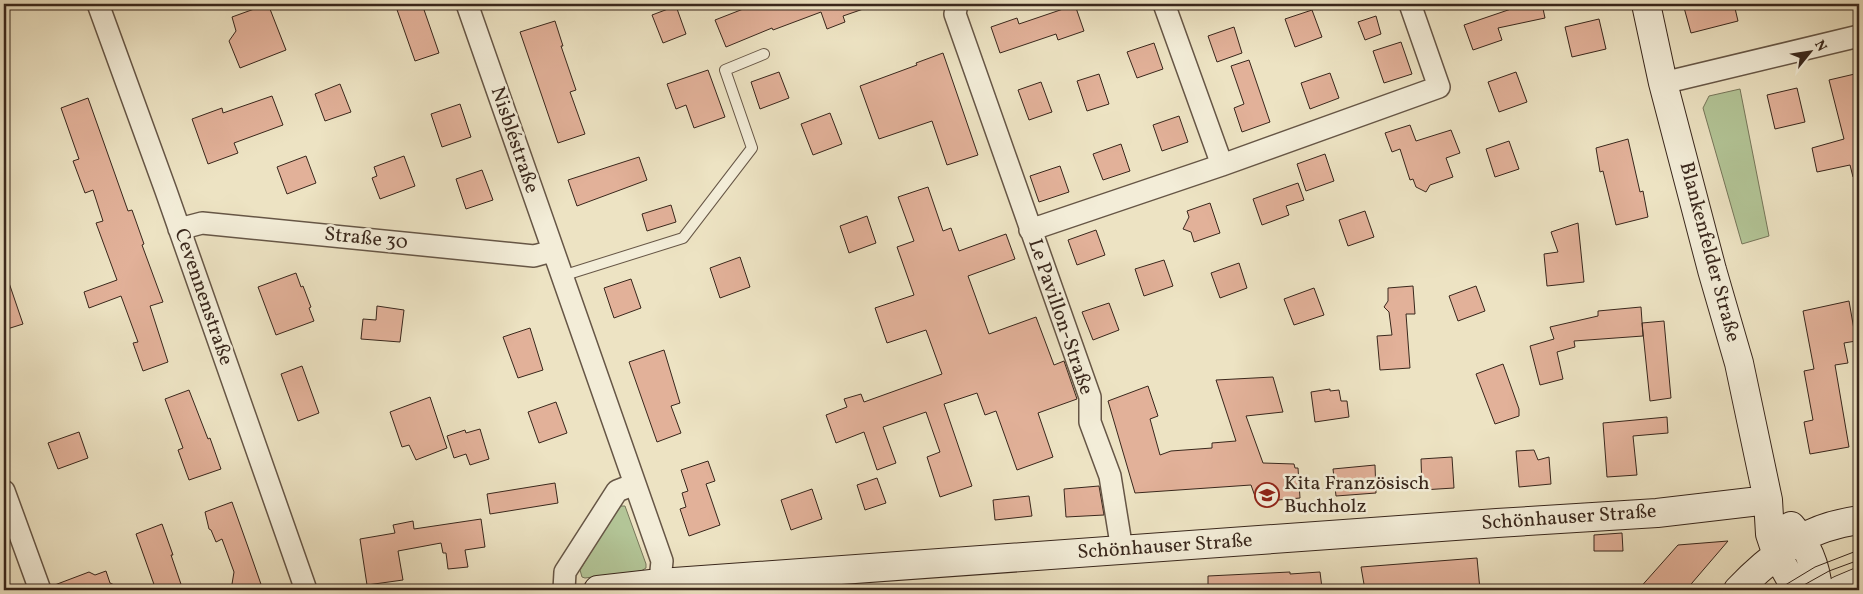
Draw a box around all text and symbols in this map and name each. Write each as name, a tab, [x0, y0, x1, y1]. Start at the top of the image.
north arrow	[1786, 28, 1836, 78]
text: N	[1809, 37, 1831, 55]
street label: Nisbléstraße	[483, 83, 545, 197]
street label: Blankenfelder Straße	[1671, 159, 1747, 345]
street label: Straße 30	[323, 221, 409, 257]
street label: Cevennenstraße	[167, 225, 239, 369]
street label: Le Pavillon-Straße	[1020, 235, 1100, 399]
place label: Kita Französisch Buchholz	[1284, 470, 1430, 521]
school or university icon: Kita Französisch Buchholz	[1254, 482, 1280, 508]
street label: Schönhauser Straße	[1481, 498, 1657, 538]
street label: Schönhauser Straße	[1077, 527, 1253, 567]

